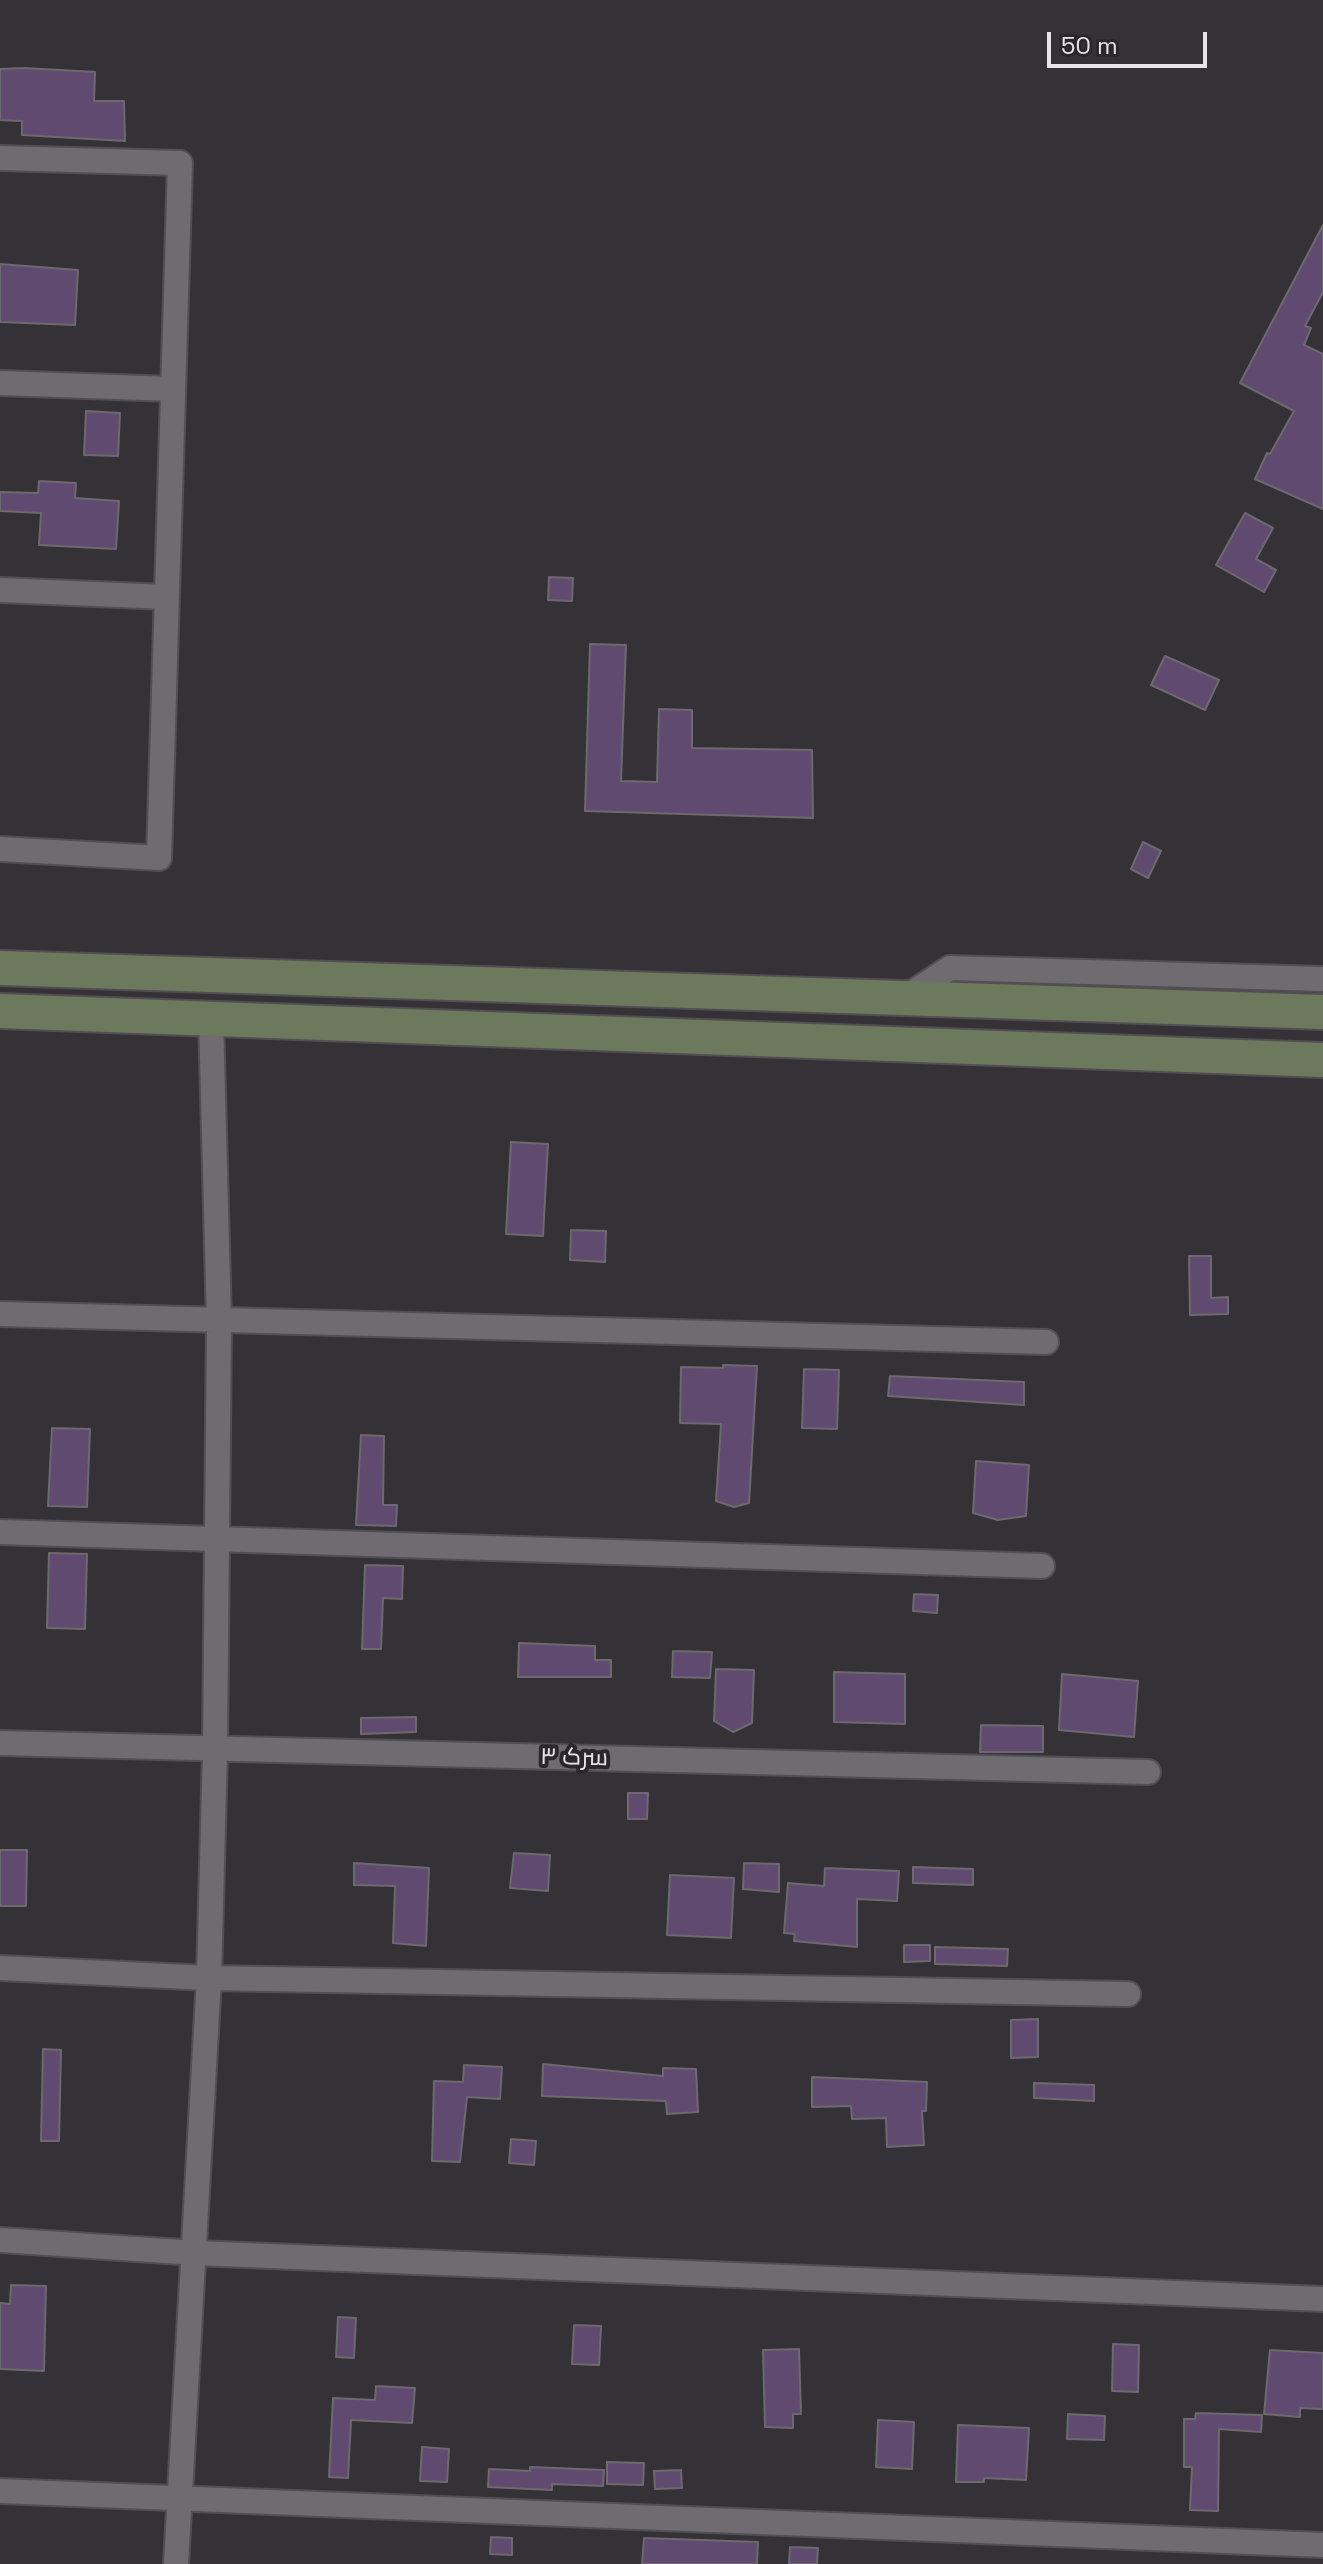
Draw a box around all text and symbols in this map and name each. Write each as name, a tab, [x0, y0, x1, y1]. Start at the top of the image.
scale bar	[1051, 16, 1211, 66]
text: 50 m	[1061, 30, 1118, 61]
street label: سرک ۳	[540, 1743, 608, 1773]

